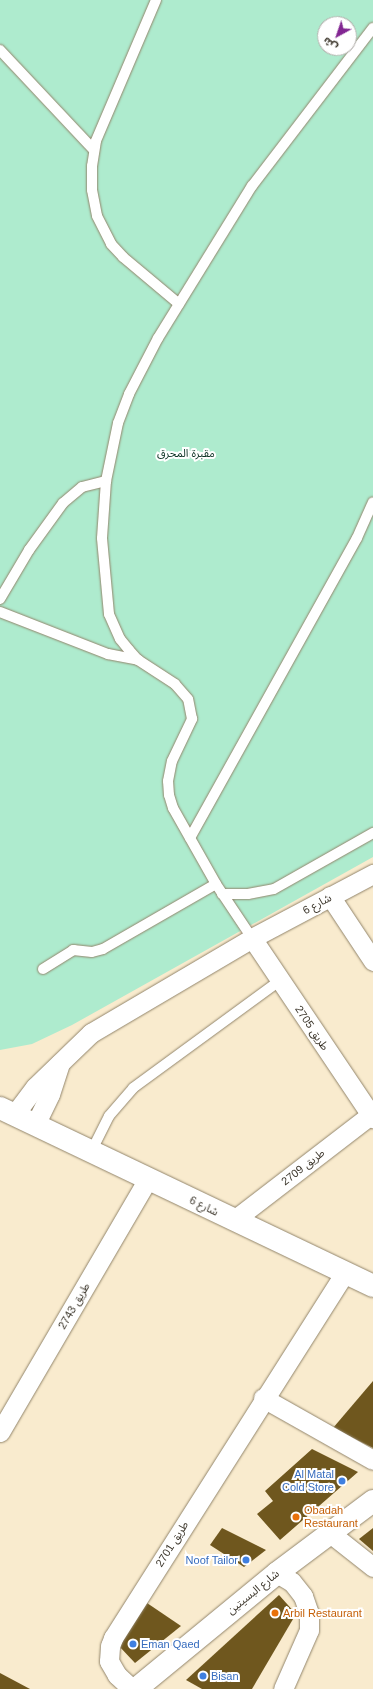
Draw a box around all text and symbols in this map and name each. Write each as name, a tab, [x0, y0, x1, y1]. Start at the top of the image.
north arrow	[317, 16, 357, 56]
text: ش	[320, 35, 340, 54]
park label: مقبرة المحرق	[157, 446, 215, 460]
street label: شارع 6	[300, 891, 334, 917]
street label: طريق 2705	[292, 1003, 332, 1053]
street label: طريق 2709	[279, 1146, 327, 1188]
street label: شارع 6	[187, 1193, 221, 1219]
street label: طريق 2743	[55, 1281, 93, 1331]
place label: Al Matal Cold Store	[282, 1468, 334, 1494]
marker: Al Matal Cold Store	[337, 1476, 347, 1486]
place label: Obadah Restaurant	[304, 1504, 358, 1530]
marker: Obadah Restaurant	[291, 1512, 301, 1522]
street label: طريق 2701	[153, 1519, 191, 1569]
place label: Noof Tailor	[185, 1553, 238, 1567]
marker: Noof Tailor	[241, 1555, 251, 1565]
street label: شارع البسيتين	[224, 1567, 282, 1617]
place label: Arbil Restaurant	[283, 1606, 362, 1620]
marker: Arbil Restaurant	[270, 1608, 280, 1618]
place label: Eman Qaed	[141, 1637, 200, 1651]
marker: Eman Qaed	[128, 1639, 138, 1649]
place label: Bisan	[211, 1669, 239, 1683]
marker: Bisan	[198, 1671, 208, 1681]

